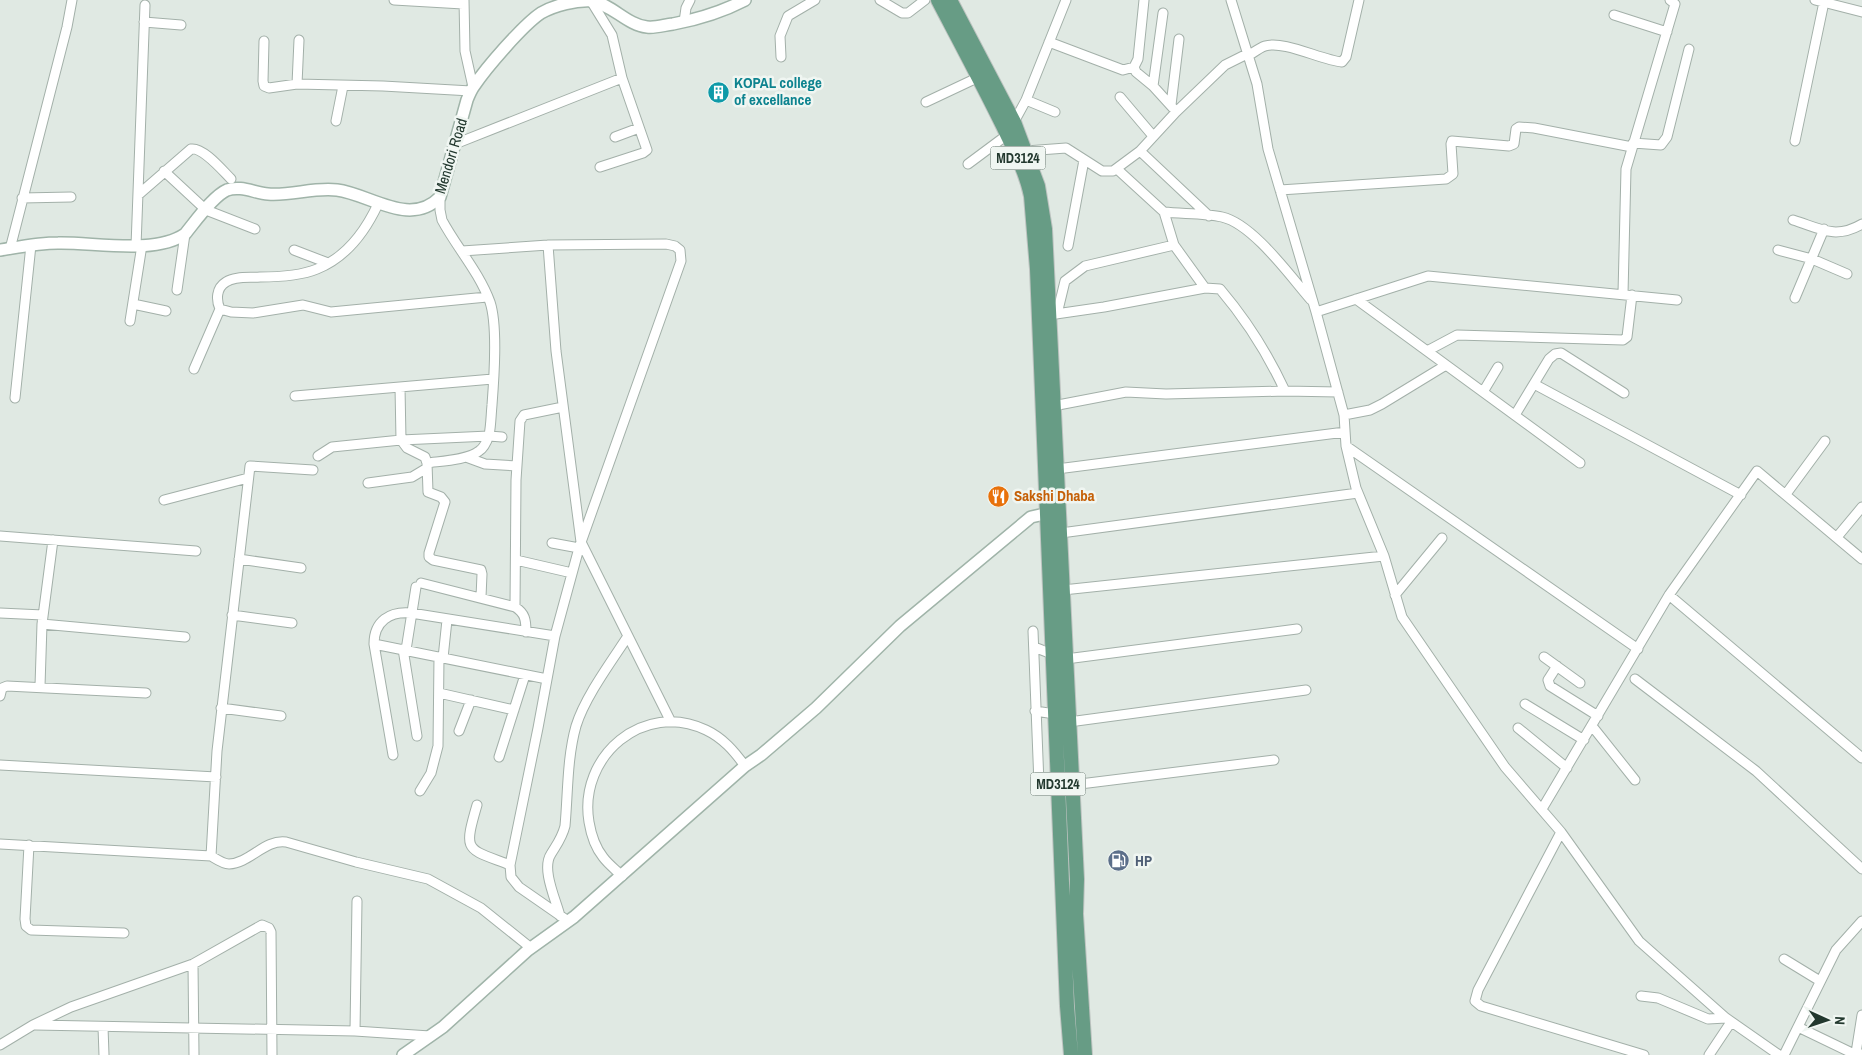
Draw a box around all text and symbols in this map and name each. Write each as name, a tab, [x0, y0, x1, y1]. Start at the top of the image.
place label: KOPAL college of excellance	[734, 72, 822, 110]
building icon: KOPAL college of excellance	[706, 80, 730, 104]
street label: Mendori Road	[429, 116, 472, 196]
road number: MD3124	[990, 146, 1046, 170]
restaurant icon: Sakshi Dhaba	[986, 484, 1010, 508]
place label: Sakshi Dhaba	[1014, 485, 1095, 506]
road number: MD3124	[1030, 772, 1086, 796]
fuel station icon: HP	[1107, 849, 1131, 873]
place label: HP	[1135, 850, 1152, 871]
north arrow	[1802, 995, 1852, 1045]
text: N	[1831, 1016, 1849, 1025]

